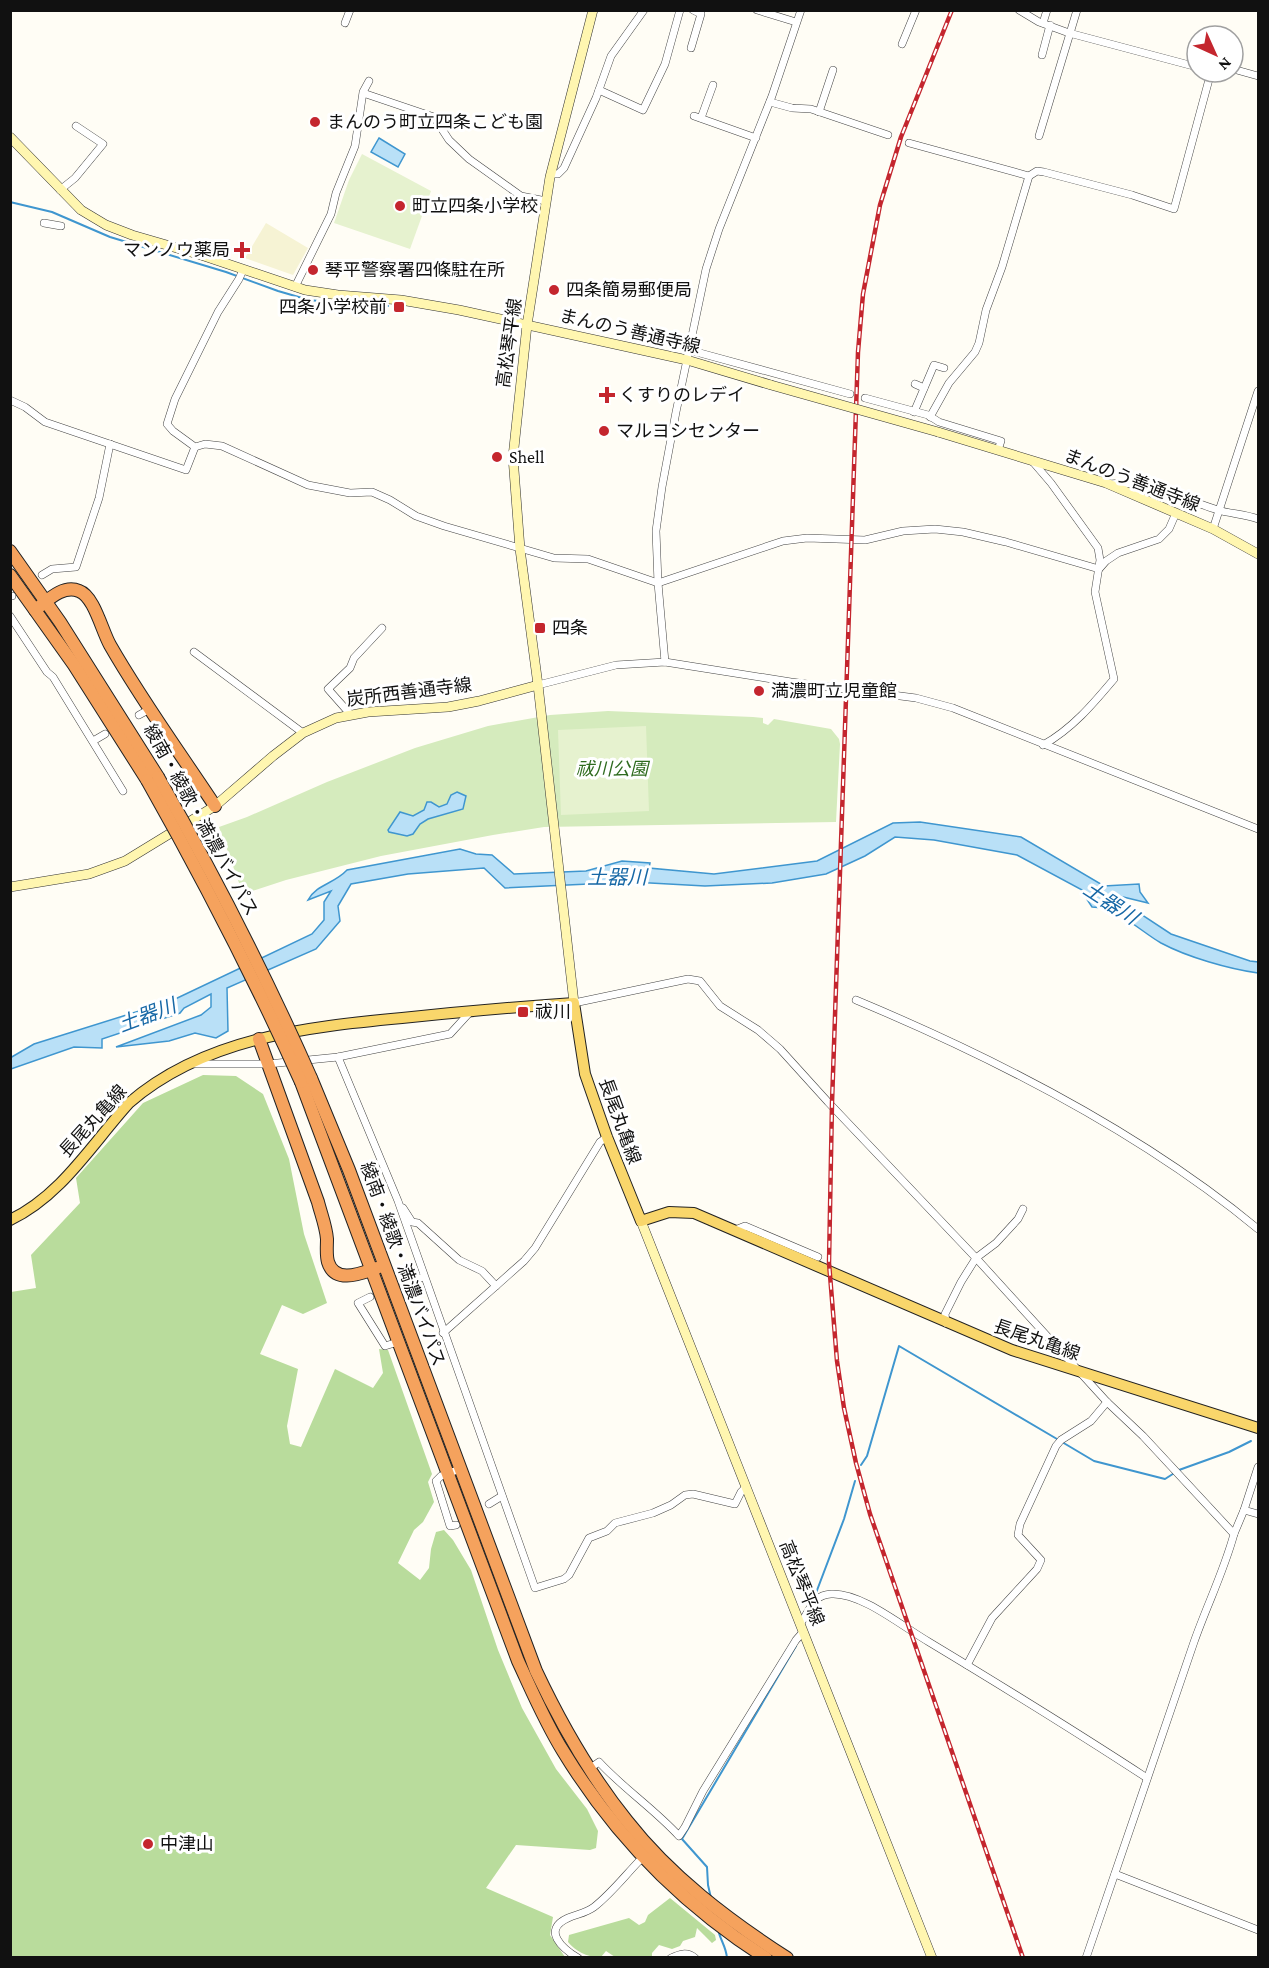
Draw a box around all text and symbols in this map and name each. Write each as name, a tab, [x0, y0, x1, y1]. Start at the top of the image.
north arrow	[1185, 24, 1245, 84]
text: N	[1215, 54, 1235, 74]
place label: まんのう町立四条こども園	[327, 112, 543, 132]
marker: まんのう町立四条こども園	[308, 115, 322, 129]
place label: 町立四条小学校	[412, 196, 538, 216]
marker: 町立四条小学校	[393, 199, 407, 213]
place label: マンノウ薬局	[123, 240, 230, 260]
marker: マンノウ薬局	[235, 243, 249, 257]
place label: 琴平警察署四條駐在所	[325, 260, 505, 280]
marker: 琴平警察署四條駐在所	[306, 263, 320, 277]
place label: 四条簡易郵便局	[566, 280, 692, 300]
marker: 四条簡易郵便局	[547, 283, 561, 297]
place label: 四条小学校前	[279, 297, 387, 317]
street label: 高松琴平線	[493, 297, 525, 389]
marker: 四条小学校前	[392, 300, 406, 314]
street label: まんのう善通寺線	[558, 305, 702, 357]
place label: くすりのレデイ	[619, 385, 745, 405]
marker: くすりのレデイ	[600, 388, 614, 402]
place label: マルヨシセンター	[616, 421, 760, 441]
marker: マルヨシセンター	[597, 424, 611, 438]
street label: まんのう善通寺線	[1061, 445, 1203, 515]
place label: Shell	[509, 447, 545, 467]
marker: Shell	[490, 450, 504, 464]
place label: 四条	[552, 618, 588, 638]
marker: 四条	[533, 621, 547, 635]
street label: 炭所西善通寺線	[345, 674, 473, 710]
place label: 満濃町立児童館	[771, 681, 897, 701]
marker: 満濃町立児童館	[752, 684, 766, 698]
street label: 綾南・綾歌・満濃バイパス	[140, 721, 262, 919]
park label: 祓川公園	[576, 759, 651, 779]
water label: 土器川	[587, 866, 649, 888]
water label: 土器川	[1080, 877, 1144, 930]
water label: 土器川	[115, 993, 181, 1036]
place label: 祓川	[535, 1002, 571, 1022]
marker: 祓川	[516, 1005, 530, 1019]
street label: 長尾丸亀線	[595, 1075, 645, 1167]
street label: 長尾丸亀線	[55, 1081, 131, 1161]
street label: 綾南・綾歌・満濃バイパス	[357, 1159, 449, 1369]
street label: 長尾丸亀線	[991, 1316, 1083, 1364]
street label: 高松琴平線	[776, 1538, 828, 1628]
place label: 中津山	[160, 1834, 214, 1854]
marker: 中津山	[141, 1837, 155, 1851]

